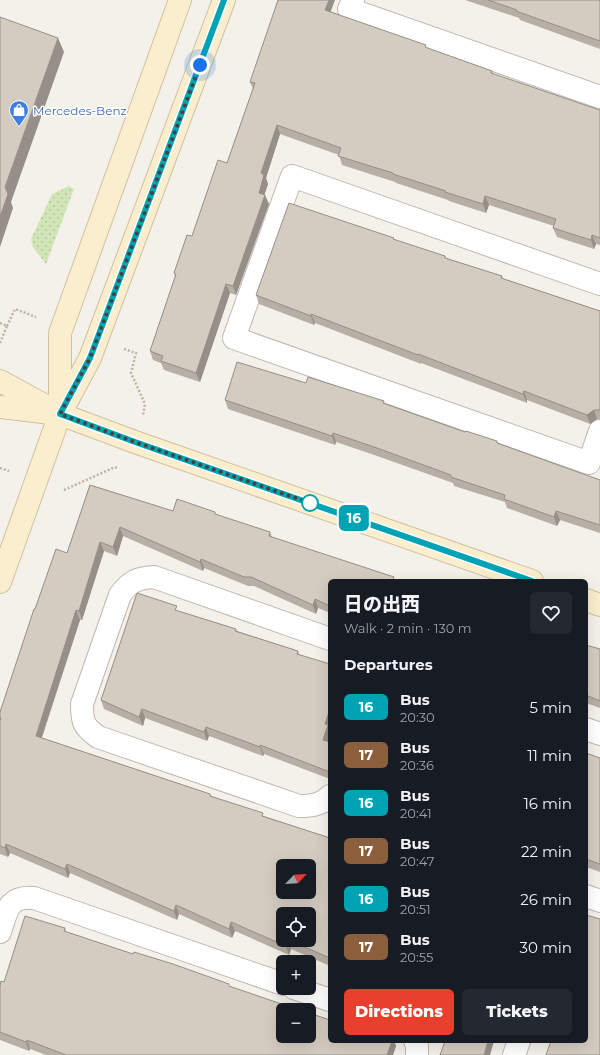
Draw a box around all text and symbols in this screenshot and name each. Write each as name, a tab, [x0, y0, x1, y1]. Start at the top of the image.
your location	[190, 55, 210, 75]
shop icon: Mercedes-Benz	[8, 99, 30, 127]
place label: Mercedes-Benz	[33, 103, 127, 118]
unlabelled marker	[301, 494, 319, 512]
line badge: 16	[336, 505, 372, 531]
text: 16	[347, 509, 361, 527]
button: heart	[530, 592, 572, 634]
text: 日の出西	[344, 593, 420, 616]
text: Walk · 2 min · 130 m	[344, 620, 472, 636]
text: Departures	[344, 655, 433, 674]
text: Bus	[400, 690, 430, 709]
text: 16	[359, 698, 373, 716]
text: 5 min	[529, 698, 572, 717]
text: 20:30	[400, 709, 435, 725]
text: Bus	[400, 738, 430, 757]
text: 17	[359, 746, 373, 764]
text: 11 min	[527, 746, 572, 765]
text: 20:36	[400, 757, 434, 773]
text: Bus	[400, 786, 430, 805]
text: 16	[359, 794, 373, 812]
text: 16 min	[523, 794, 572, 813]
text: 20:41	[400, 805, 432, 821]
text: Bus	[400, 834, 430, 853]
text: 17	[359, 842, 373, 860]
text: 22 min	[521, 842, 572, 861]
text: 20:47	[400, 853, 434, 869]
north arrow	[276, 859, 316, 899]
map controls	[276, 859, 316, 1043]
text: Bus	[400, 882, 430, 901]
text: 16	[359, 890, 373, 908]
text: 26 min	[520, 890, 572, 909]
text: 20:51	[400, 901, 431, 917]
button: locate	[276, 907, 316, 947]
text: Bus	[400, 930, 430, 949]
text: 17	[359, 938, 373, 956]
text: 30 min	[520, 938, 572, 957]
text: 20:55	[400, 949, 433, 965]
button: +	[276, 955, 316, 995]
button: Directions	[344, 989, 454, 1035]
button: Tickets	[462, 989, 572, 1035]
button: −	[276, 1003, 316, 1043]

